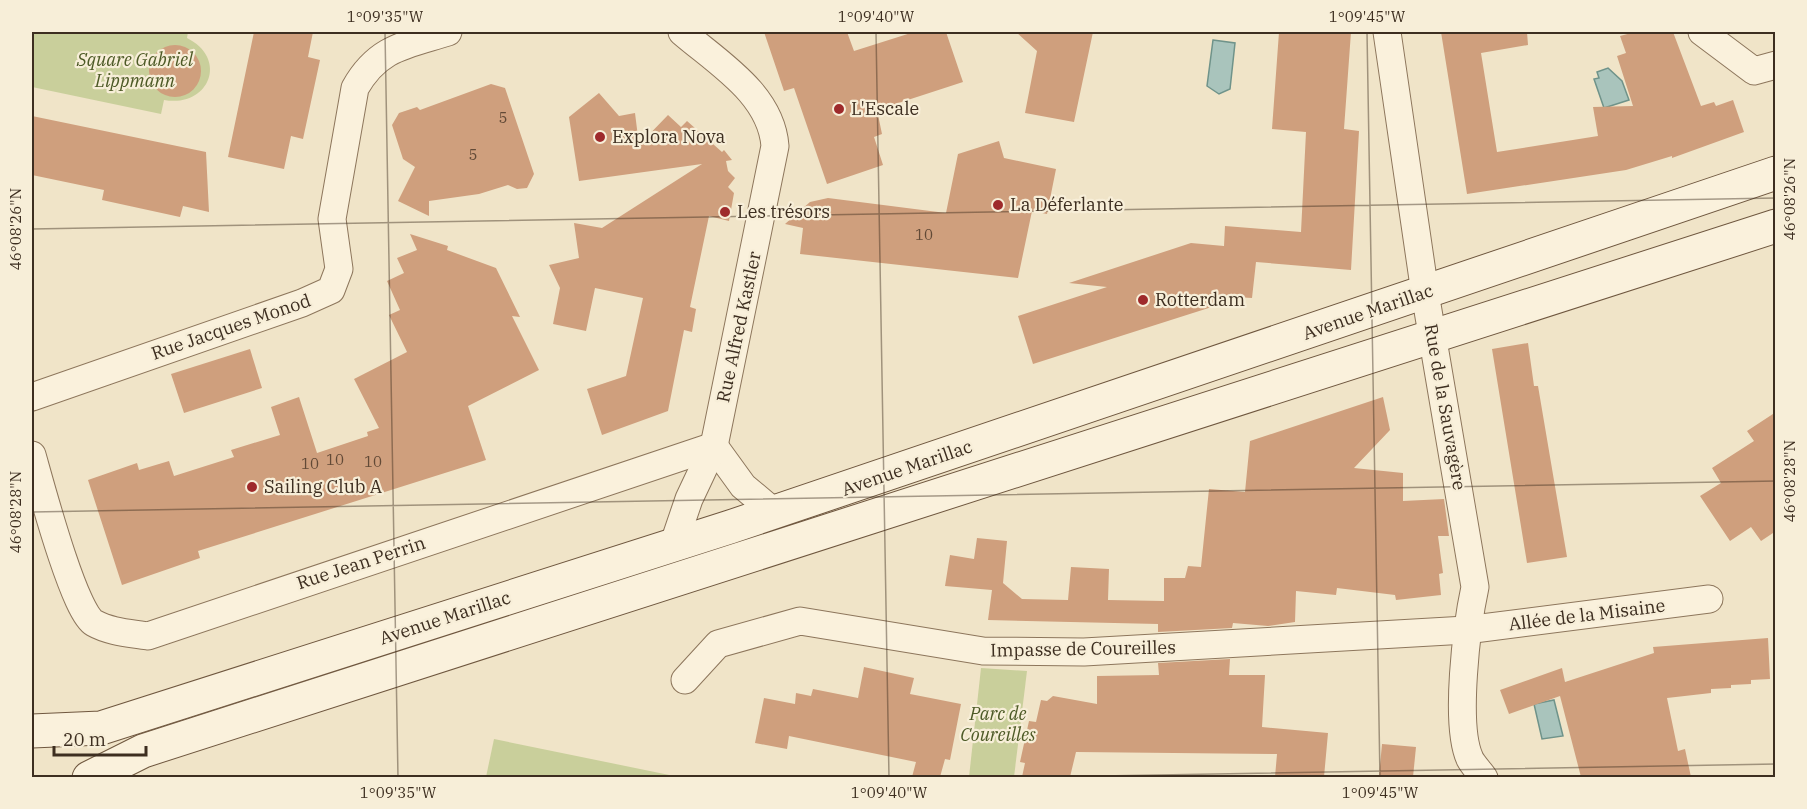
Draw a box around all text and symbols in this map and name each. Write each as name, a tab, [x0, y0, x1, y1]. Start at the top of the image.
text: 1°09'35"W	[347, 7, 424, 26]
text: 1°09'40"W	[838, 7, 915, 26]
text: 1°09'45"W	[1329, 7, 1406, 26]
park label: Square Gabriel Lippmann	[76, 48, 194, 92]
place label: L'Escale	[851, 97, 919, 120]
marker: L'Escale	[832, 102, 846, 116]
house number: 5	[498, 108, 508, 127]
place label: Explora Nova	[612, 125, 725, 148]
marker: Explora Nova	[593, 130, 607, 144]
house number: 5	[468, 145, 478, 164]
text: 46°08'26"N	[1780, 158, 1799, 240]
text: 46°08'26"N	[6, 188, 25, 270]
place label: La Déferlante	[1010, 193, 1123, 216]
marker: La Déferlante	[991, 198, 1005, 212]
place label: Les trésors	[737, 200, 830, 223]
marker: Les trésors	[718, 205, 732, 219]
house number: 10	[915, 225, 933, 244]
street label: Rue Alfred Kastler	[711, 249, 766, 405]
street label: Avenue Marillac	[1300, 278, 1436, 345]
street label: Rue Jacques Monod	[148, 288, 314, 365]
place label: Rotterdam	[1155, 288, 1245, 311]
marker: Rotterdam	[1136, 293, 1150, 307]
street label: Rue de la Sauvagère	[1420, 322, 1471, 492]
street label: Avenue Marillac	[839, 434, 975, 501]
text: 46°08'28"N	[1780, 440, 1799, 522]
house number: 10	[326, 450, 344, 469]
house number: 10	[364, 452, 382, 471]
house number: 10	[301, 454, 319, 473]
text: 46°08'28"N	[6, 471, 25, 553]
place label: Sailing Club A	[264, 475, 383, 498]
marker: Sailing Club A	[245, 480, 259, 494]
street label: Rue Jean Perrin	[294, 531, 428, 594]
street label: Avenue Marillac	[376, 585, 513, 650]
street label: Allée de la Misaine	[1507, 593, 1666, 636]
street label: Impasse de Coureilles	[990, 635, 1176, 662]
park label: Parc de Coureilles	[960, 702, 1036, 746]
scale bar	[54, 719, 146, 757]
text: 20 m	[63, 728, 106, 751]
text: 1°09'35"W	[360, 783, 437, 802]
text: 1°09'40"W	[851, 783, 928, 802]
text: 1°09'45"W	[1342, 783, 1419, 802]

